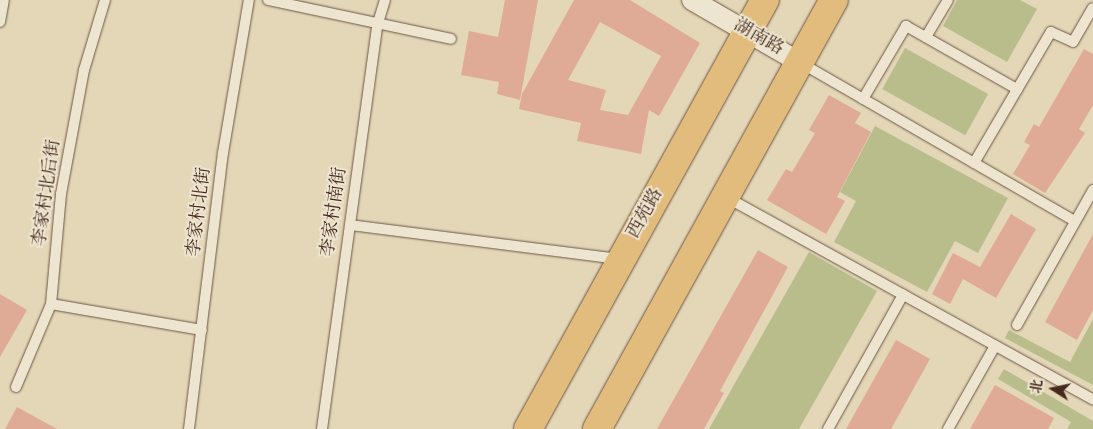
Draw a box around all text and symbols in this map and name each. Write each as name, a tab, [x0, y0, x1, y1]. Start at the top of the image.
street label: 湖南路	[729, 15, 787, 61]
street label: 李家村北后街	[30, 138, 66, 248]
street label: 李家村北街	[184, 166, 216, 258]
street label: 李家村南街	[318, 166, 352, 258]
street label: 西苑路	[623, 185, 669, 243]
north arrow	[1028, 364, 1078, 414]
text: 北	[1027, 378, 1048, 395]

